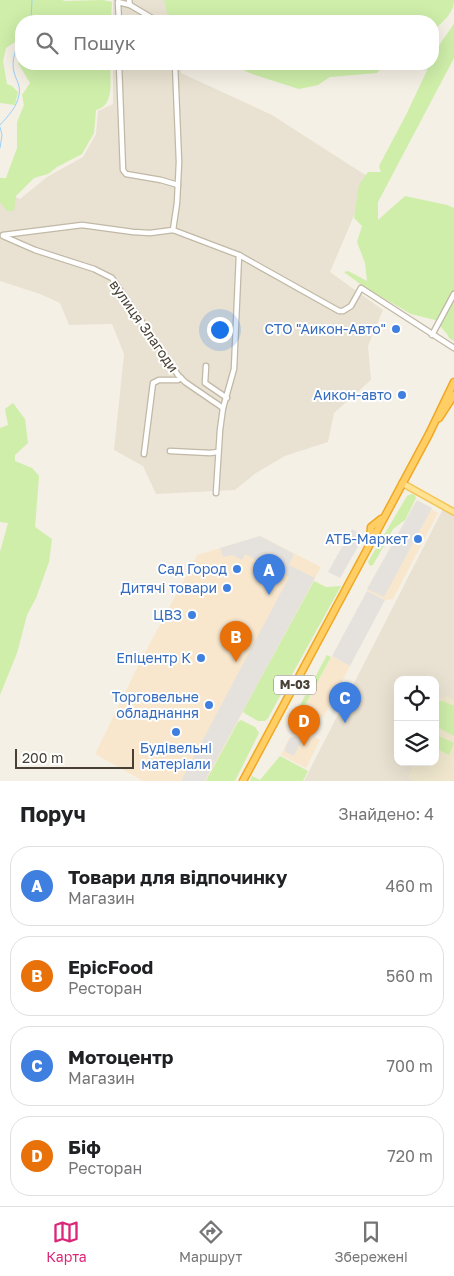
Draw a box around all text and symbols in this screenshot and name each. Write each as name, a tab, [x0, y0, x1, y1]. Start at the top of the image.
search box	[15, 15, 439, 70]
icon: search	[33, 29, 61, 57]
text: Пошук	[73, 31, 136, 54]
street label: вулиця Злагоди	[106, 276, 183, 375]
your location	[207, 317, 233, 343]
place label: СТО "Аикон-Авто"	[265, 320, 386, 337]
marker: СТО "Аикон-Авто"	[390, 323, 402, 335]
place label: Аикон-авто	[313, 386, 392, 403]
marker: Аикон-авто	[396, 389, 408, 401]
place label: АТБ-Маркет	[325, 530, 408, 547]
marker: АТБ-Маркет	[412, 533, 424, 545]
pin: A	[253, 554, 285, 595]
place label: Сад Город	[158, 560, 228, 577]
marker: Сад Город	[231, 563, 243, 575]
place label: Дитячі товари	[120, 579, 217, 596]
marker: Дитячі товари	[221, 582, 233, 594]
place label: ЦВЗ	[153, 606, 182, 623]
marker: ЦВЗ	[186, 609, 198, 621]
pin: B	[220, 621, 252, 662]
place label: Епіцентр К	[116, 649, 191, 666]
marker: Епіцентр К	[195, 652, 207, 664]
road number: М-03	[274, 676, 316, 694]
map controls	[394, 676, 439, 766]
button: locate	[394, 676, 439, 721]
pin: C	[329, 682, 361, 723]
place label: Торговельне обладнання	[112, 688, 199, 721]
marker: Торговельне обладнання	[203, 699, 215, 711]
pin: D	[288, 705, 320, 746]
button: layers	[394, 721, 439, 766]
marker: Будівельні матеріали	[170, 726, 182, 738]
place label: Будівельні матеріали	[140, 739, 212, 772]
scale bar	[15, 746, 134, 769]
text: 200 m	[22, 749, 63, 766]
text: Поруч	[20, 801, 86, 827]
text: Знайдено: 4	[338, 804, 434, 824]
text: Товари для відпочинку	[68, 865, 287, 888]
text: A	[31, 876, 43, 896]
text: 460 m	[385, 876, 433, 896]
text: Магазин	[68, 888, 135, 908]
text: EpicFood	[68, 955, 153, 978]
text: B	[31, 966, 43, 986]
text: 560 m	[386, 966, 433, 986]
text: Ресторан	[68, 978, 142, 998]
text: Мотоцентр	[68, 1045, 173, 1068]
text: C	[31, 1056, 43, 1076]
text: 700 m	[387, 1056, 433, 1076]
text: Магазин	[68, 1068, 135, 1088]
text: Біф	[68, 1135, 101, 1158]
text: D	[31, 1146, 43, 1166]
text: 720 m	[387, 1146, 433, 1166]
text: Ресторан	[68, 1158, 142, 1178]
tab: Карта	[46, 1218, 87, 1265]
tab: Маршрут	[179, 1218, 242, 1265]
tab: Збережені	[335, 1218, 408, 1265]

